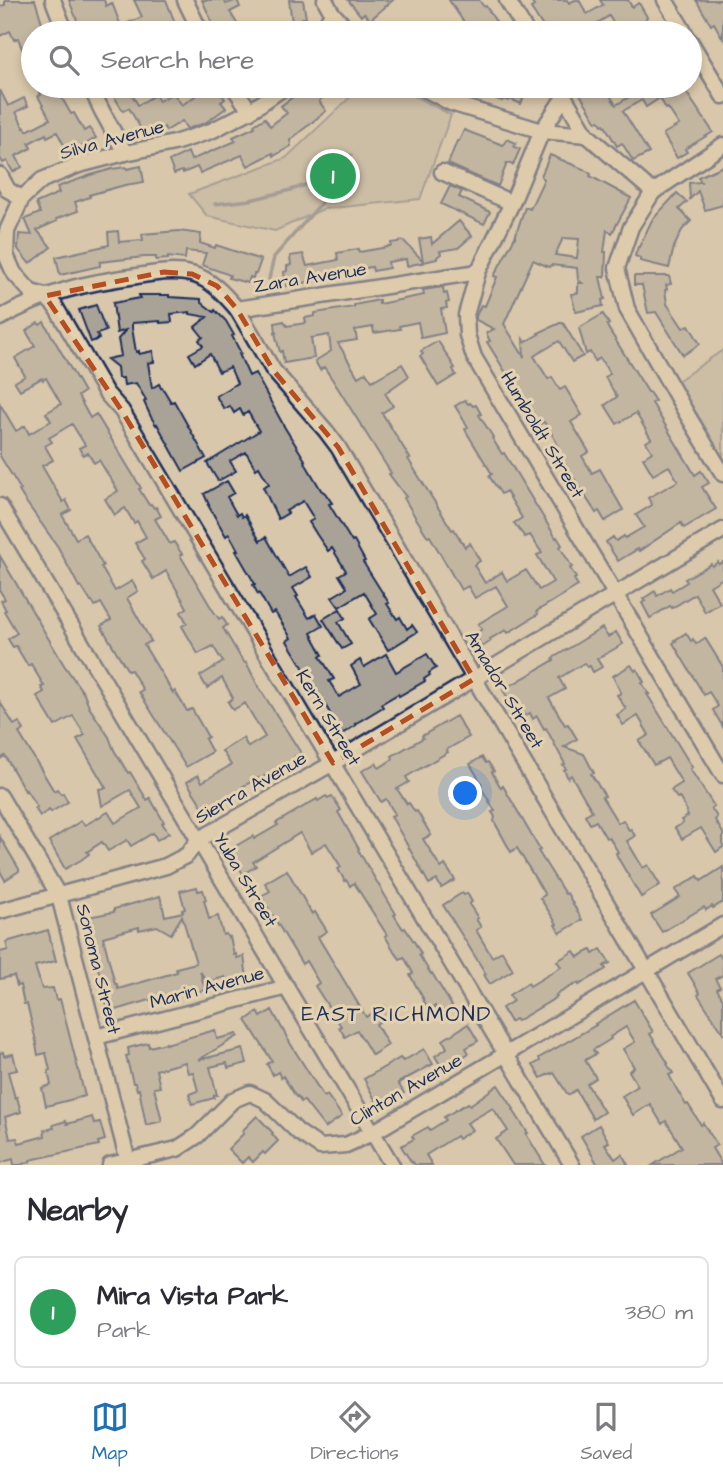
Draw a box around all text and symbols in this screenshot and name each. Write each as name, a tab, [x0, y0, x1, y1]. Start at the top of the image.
search box	[21, 21, 702, 98]
icon: search	[45, 41, 83, 79]
text: Search here	[101, 42, 254, 78]
street label: Silva Avenue	[57, 113, 167, 167]
pin: 1	[310, 150, 356, 202]
street label: Zara Avenue	[252, 256, 368, 300]
street label: Humboldt Street	[493, 366, 591, 504]
street label: Amador Street	[458, 626, 550, 755]
street label: Kern Street	[289, 665, 368, 772]
street label: Sierra Avenue	[190, 745, 312, 831]
your location	[448, 776, 482, 810]
street label: Yuba Street	[206, 827, 284, 933]
street label: Sonoma Street	[69, 901, 127, 1037]
street label: Marin Avenue	[147, 960, 267, 1016]
district label: EAST RICHMOND	[302, 1000, 492, 1029]
street label: Clinton Avenue	[345, 1047, 467, 1133]
text: Nearby	[28, 1190, 128, 1232]
text: Mira Vista Park	[97, 1278, 288, 1314]
text: 1	[52, 1296, 54, 1328]
text: 380 m	[625, 1296, 693, 1328]
text: Park	[97, 1314, 150, 1346]
tab: Map	[91, 1398, 129, 1467]
tab: Directions	[310, 1398, 399, 1467]
tab: Saved	[580, 1398, 632, 1467]

